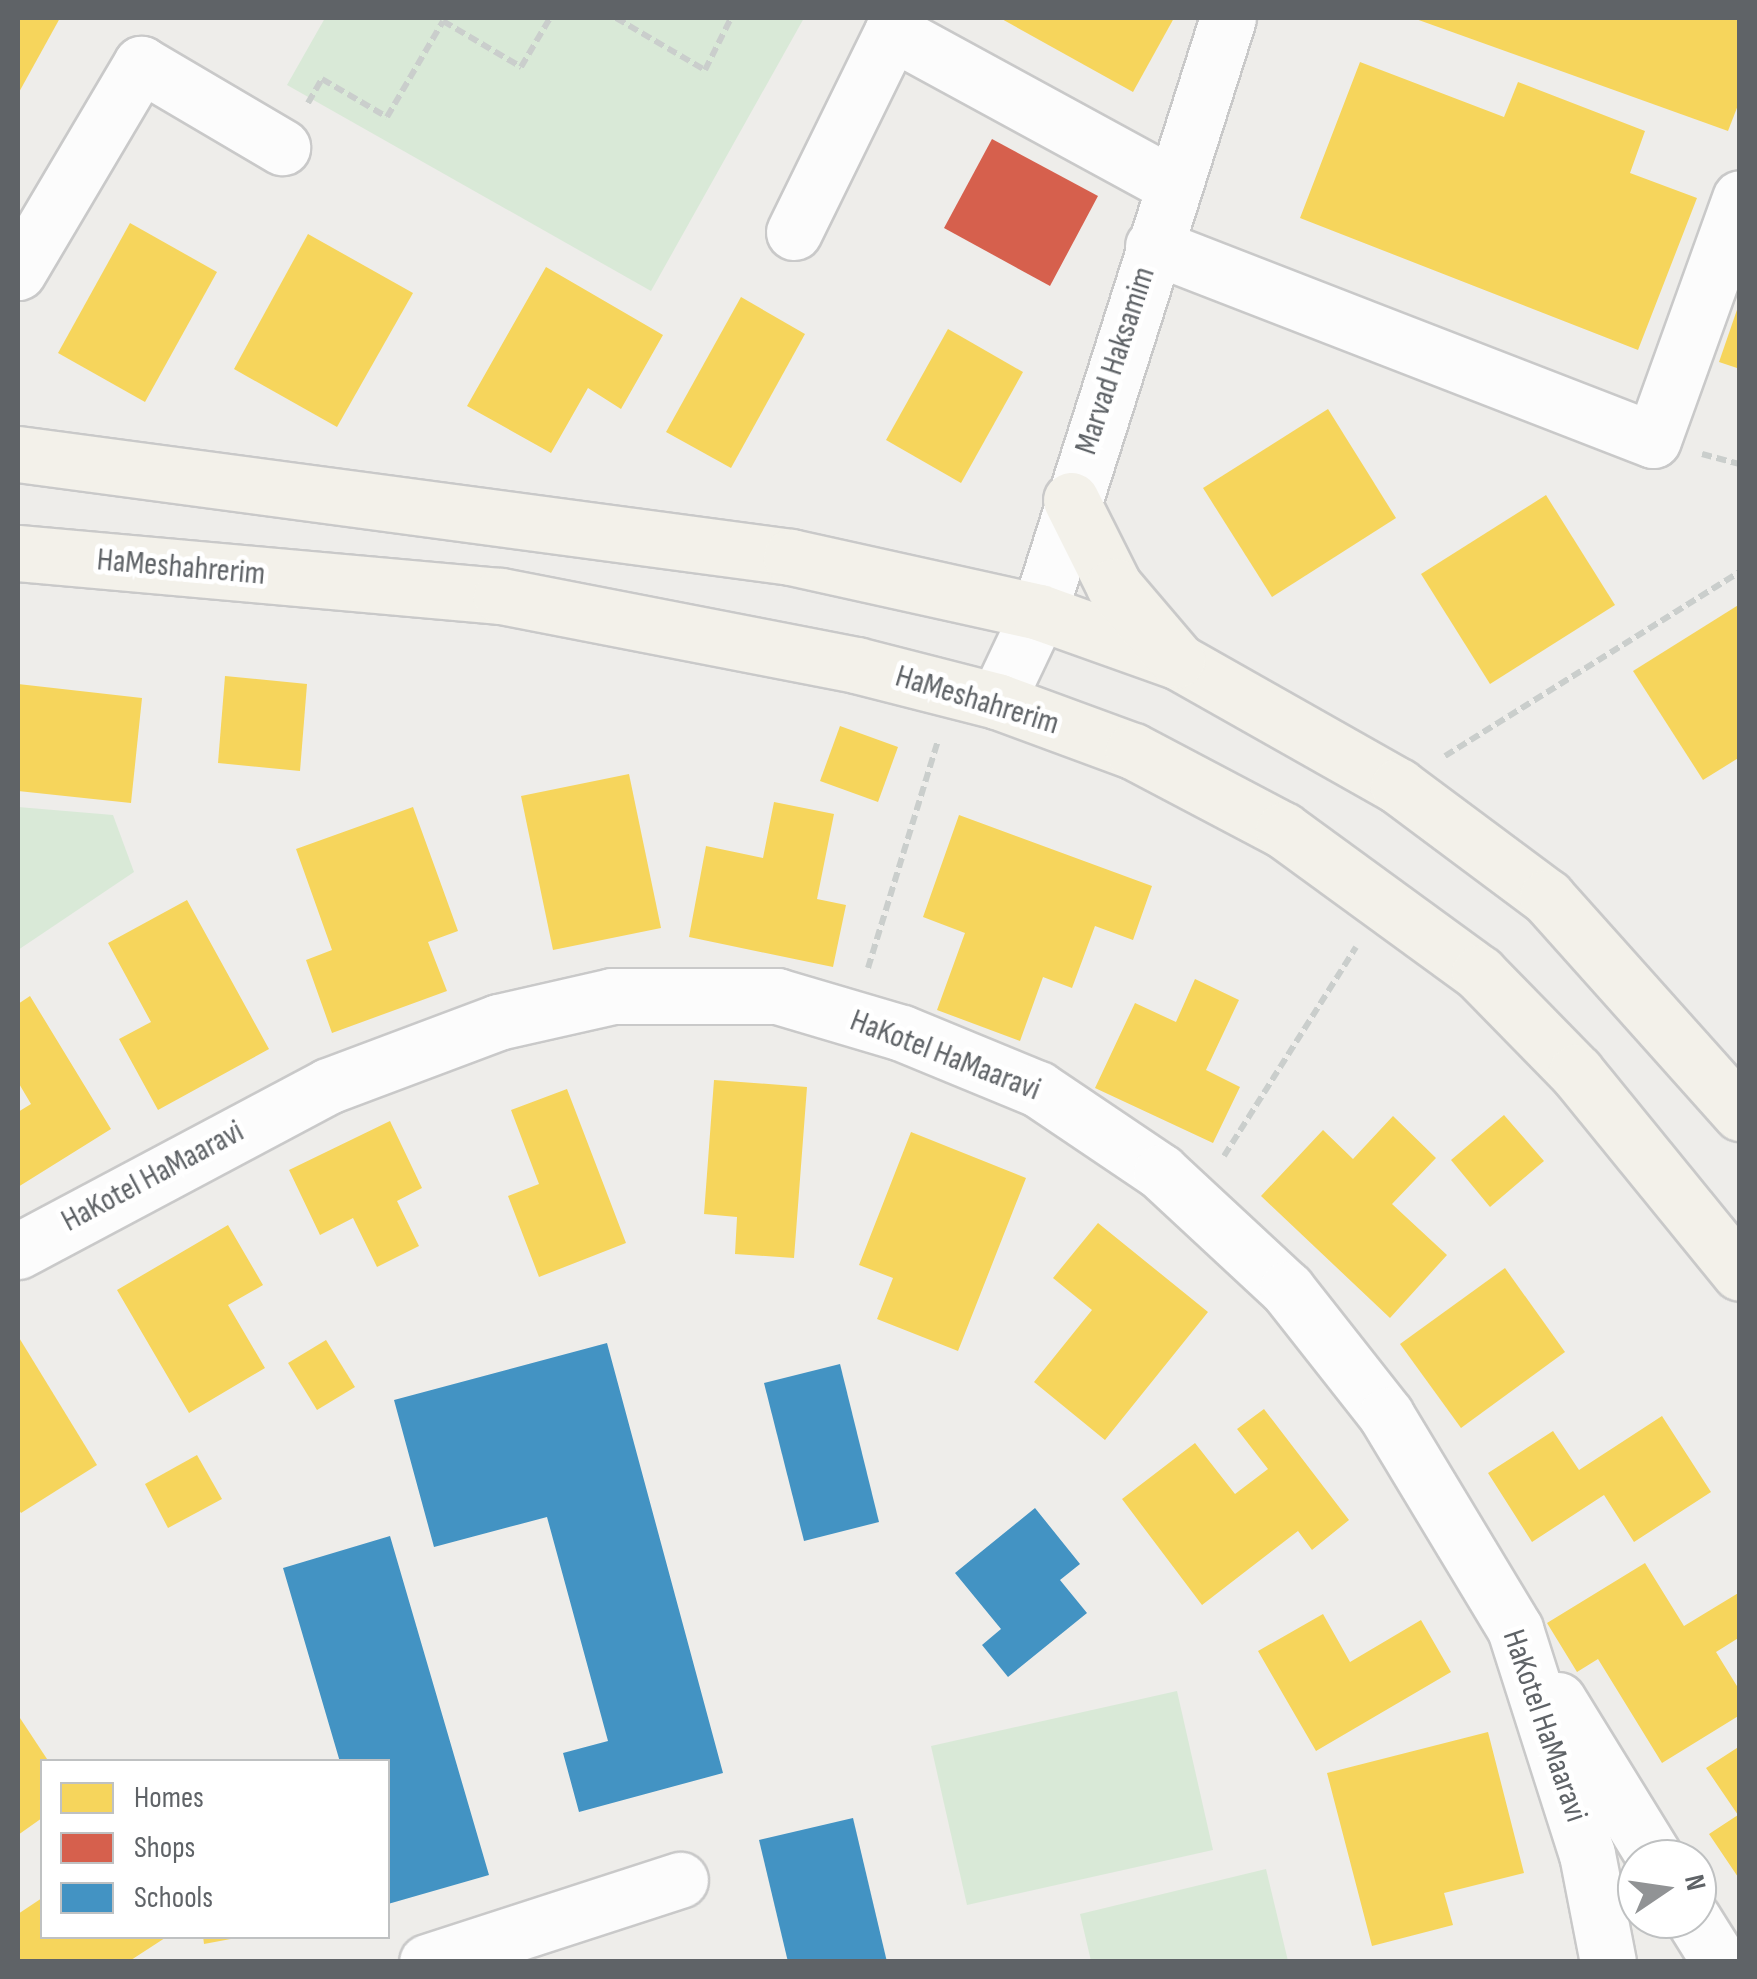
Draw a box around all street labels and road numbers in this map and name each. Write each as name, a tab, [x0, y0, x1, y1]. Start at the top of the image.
street label: Marvad Haksamim	[1068, 263, 1164, 459]
street label: HaMeshahrerim	[95, 542, 267, 594]
street label: HaMeshahrerim	[891, 658, 1063, 744]
street label: HaKotel HaMaaravi	[845, 1002, 1045, 1110]
street label: HaKotel HaMaaravi	[55, 1113, 251, 1241]
street label: HaKotel HaMaaravi	[1493, 1625, 1595, 1827]

